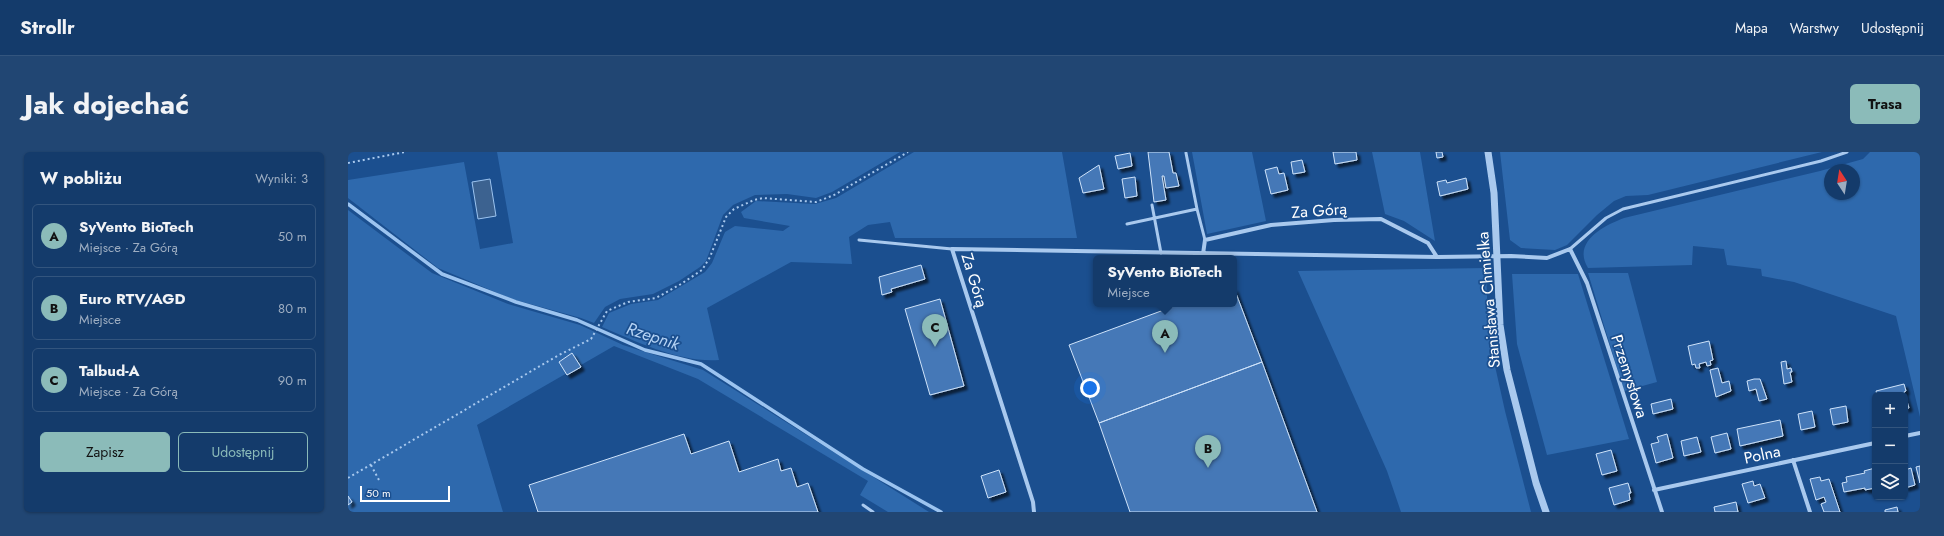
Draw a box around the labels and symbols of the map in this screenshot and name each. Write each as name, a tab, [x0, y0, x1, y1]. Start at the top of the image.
north arrow	[1824, 164, 1860, 200]
street label: Za Górą	[1290, 197, 1348, 224]
street label: Stanisława Chmielka	[1471, 231, 1506, 369]
street label: Za Górą	[955, 250, 994, 310]
pin: C	[922, 314, 948, 347]
water label: Rzepnik	[623, 316, 683, 356]
pin: A	[1152, 320, 1178, 353]
street label: Przemysłowa	[1605, 332, 1654, 421]
your location	[1080, 378, 1100, 398]
pin: B	[1195, 435, 1221, 468]
street label: Polna	[1742, 439, 1782, 470]
scale bar	[360, 484, 450, 503]

